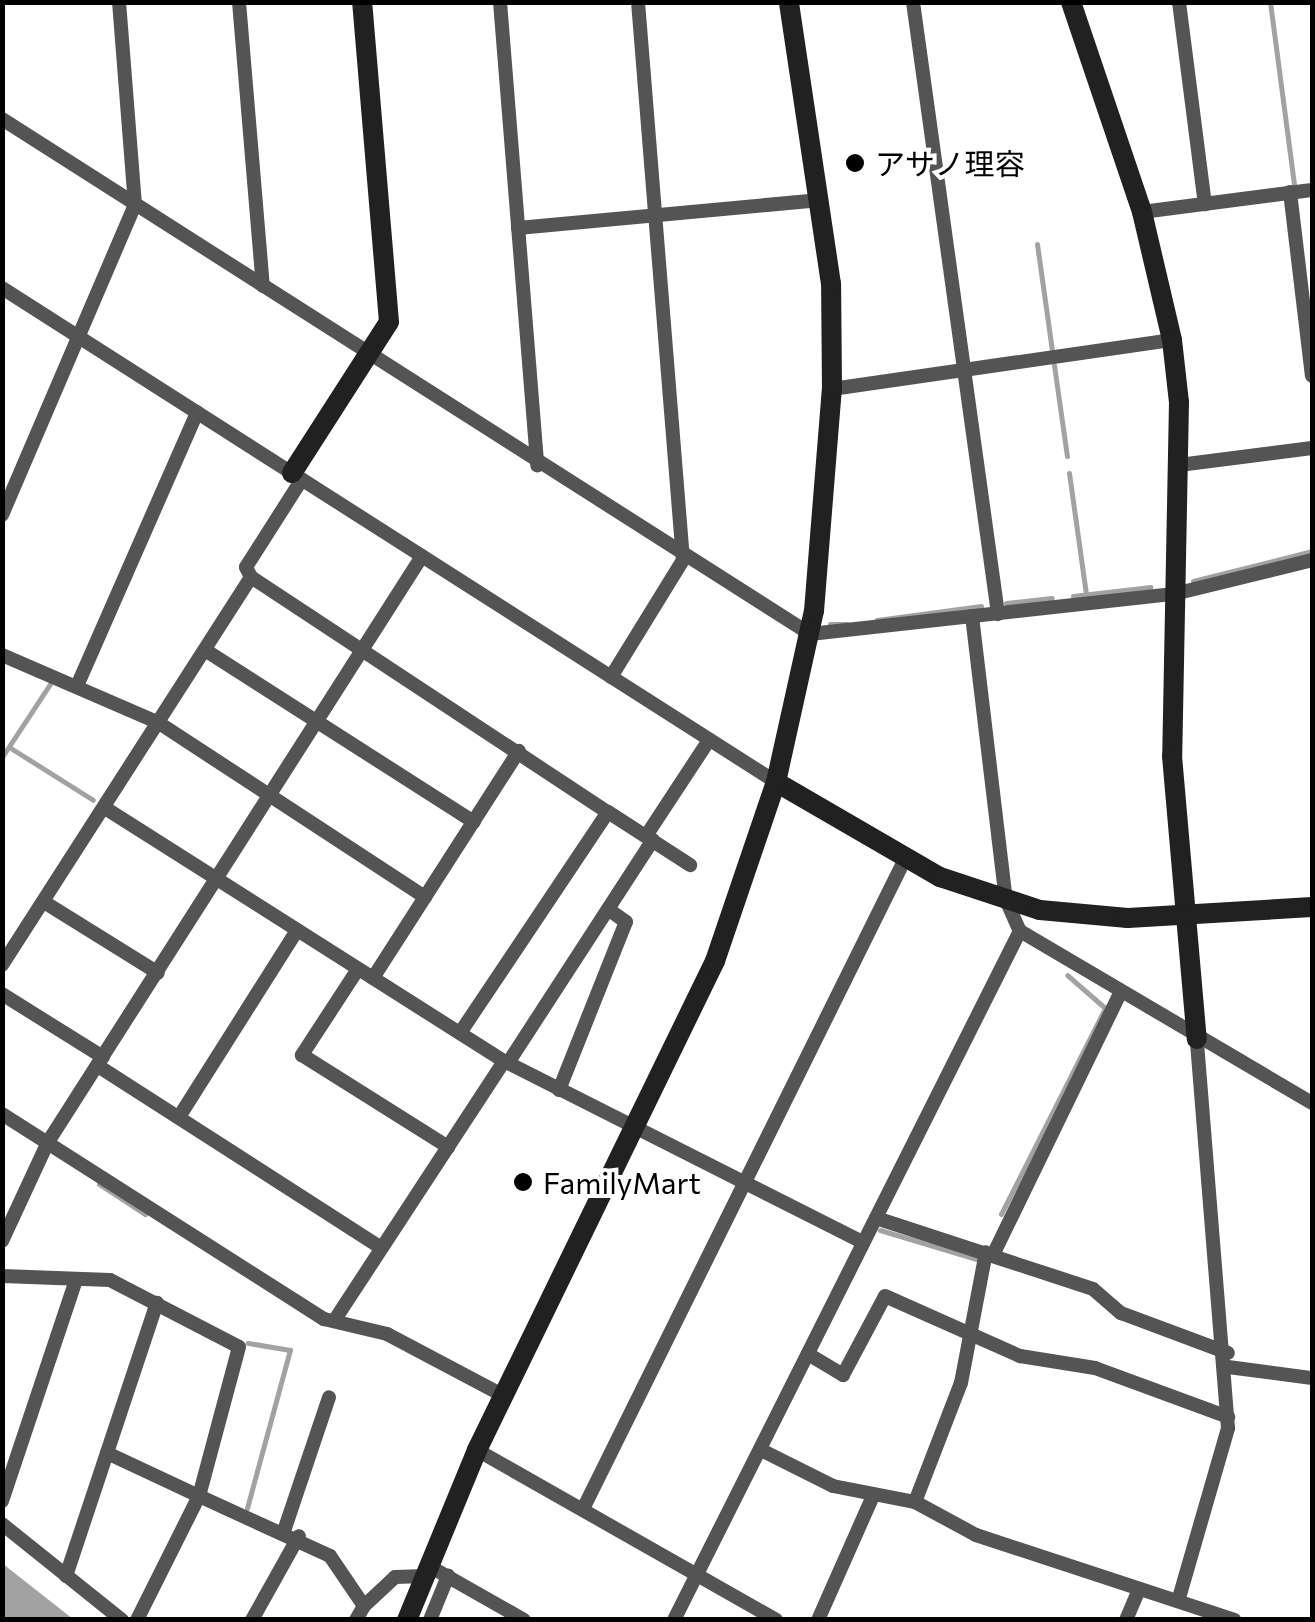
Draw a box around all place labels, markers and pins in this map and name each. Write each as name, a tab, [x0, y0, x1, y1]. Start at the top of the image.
place label: アサノ理容	[875, 145, 1025, 181]
marker: アサノ理容	[844, 152, 866, 174]
place label: FamilyMart	[543, 1164, 701, 1200]
marker: FamilyMart	[512, 1171, 534, 1193]

